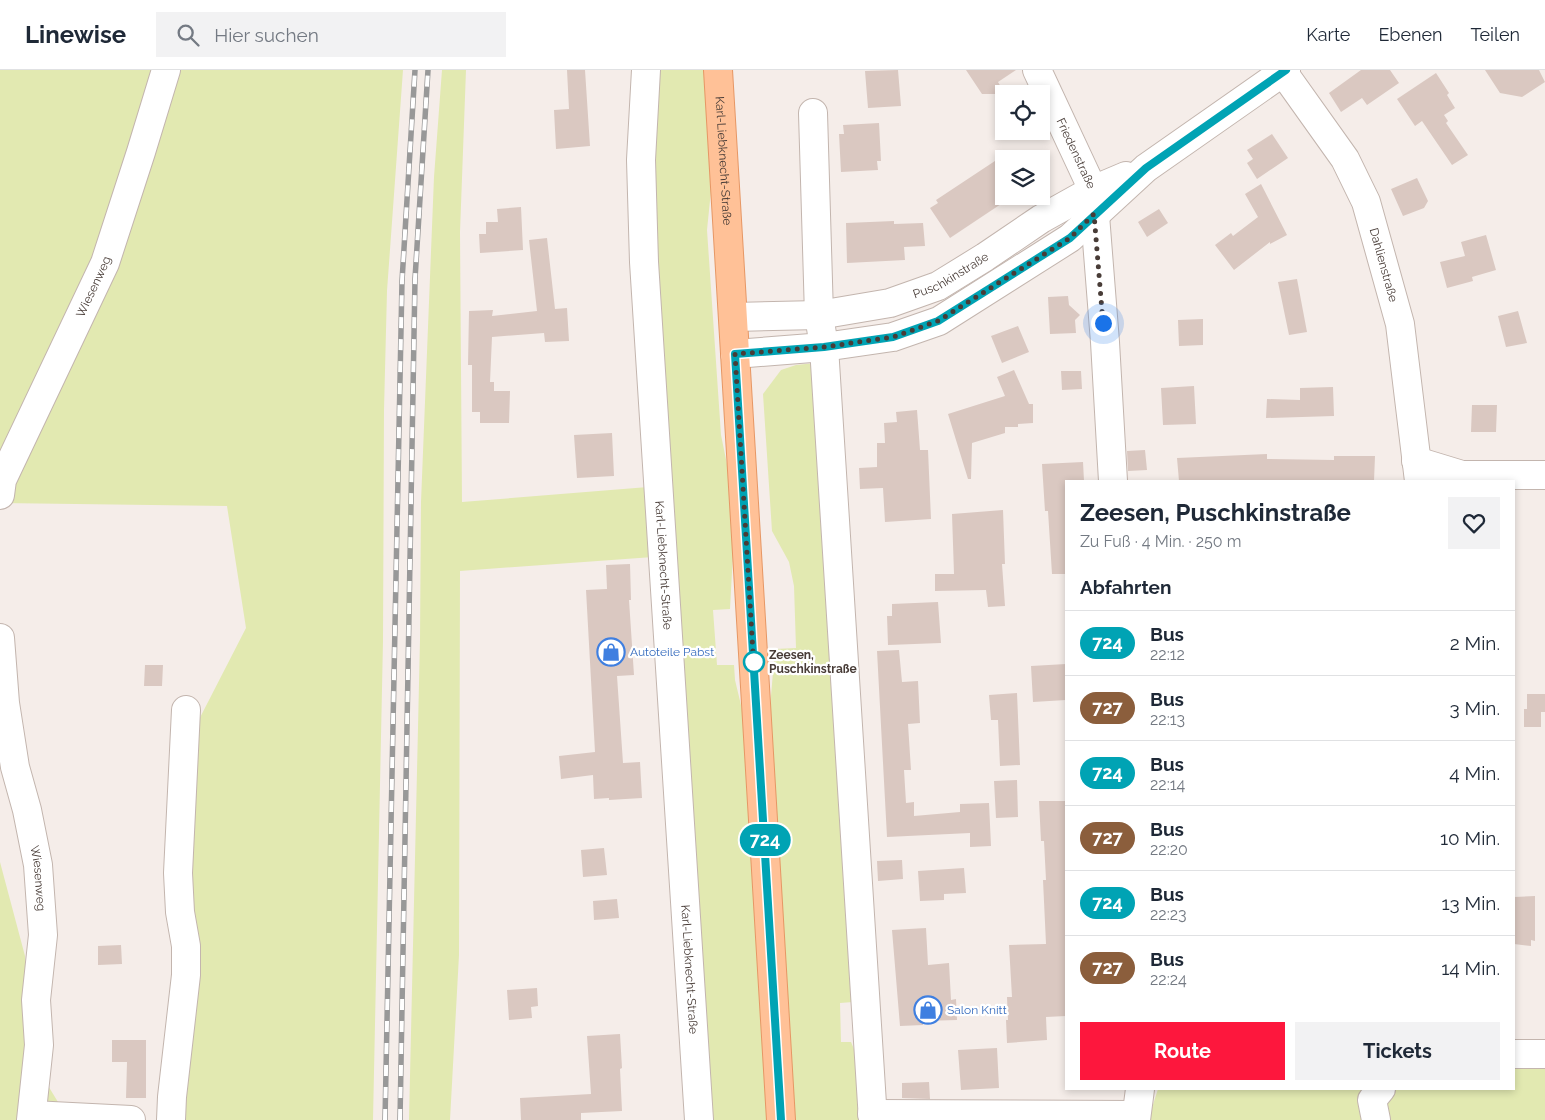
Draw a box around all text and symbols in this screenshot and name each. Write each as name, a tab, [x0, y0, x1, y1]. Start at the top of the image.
search box	[156, 12, 506, 57]
text: Linewise	[25, 20, 126, 49]
icon: search	[174, 21, 202, 49]
text: Hier suchen	[214, 24, 319, 46]
text: Karte	[1306, 24, 1350, 45]
text: Ebenen	[1378, 24, 1443, 45]
text: Teilen	[1471, 24, 1520, 45]
map controls	[995, 85, 1050, 205]
button: locate	[995, 85, 1050, 140]
street label: Karl-Liebknecht-Straße	[713, 96, 734, 226]
street label: Friedenstraße	[1053, 116, 1098, 191]
button: layers	[995, 150, 1050, 205]
street label: Dahlienstraße	[1367, 226, 1401, 304]
street label: Puschkinstraße	[911, 249, 991, 301]
street label: Wiesenweg	[73, 255, 114, 320]
your location	[1091, 311, 1116, 336]
button: heart	[1448, 497, 1500, 549]
text: Zeesen, Puschkinstraße	[1080, 498, 1351, 527]
street label: Karl-Liebknecht-Straße	[652, 500, 675, 630]
text: Zu Fuß · 4 Min. · 250 m	[1080, 532, 1241, 551]
text: Abfahrten	[1080, 576, 1171, 598]
text: Bus	[1150, 623, 1184, 645]
text: 724	[1092, 632, 1123, 653]
text: 2 Min.	[1450, 632, 1500, 654]
shop icon: Autoteile Pabst	[596, 637, 626, 667]
place label: Autoteile Pabst	[630, 645, 714, 659]
text: 22:12	[1150, 645, 1185, 664]
place label: Zeesen, Puschkinstraße	[769, 648, 857, 676]
marker: Zeesen, Puschkinstraße	[743, 651, 765, 673]
text: Bus	[1150, 688, 1184, 710]
text: 727	[1092, 697, 1123, 718]
text: 3 Min.	[1450, 697, 1500, 719]
text: 22:13	[1150, 710, 1185, 729]
text: Bus	[1150, 753, 1184, 775]
text: 724	[1092, 762, 1123, 783]
text: 4 Min.	[1449, 762, 1500, 784]
text: 22:14	[1150, 775, 1185, 794]
text: Bus	[1150, 818, 1184, 840]
line badge: 724	[736, 824, 794, 856]
text: 727	[1092, 827, 1123, 848]
text: 10 Min.	[1440, 827, 1500, 849]
text: 724	[750, 829, 780, 850]
text: 22:20	[1150, 840, 1188, 859]
street label: Wiesenweg	[27, 844, 48, 912]
text: Bus	[1150, 883, 1184, 905]
text: 724	[1092, 892, 1123, 913]
text: 13 Min.	[1441, 892, 1500, 914]
street label: Karl-Liebknecht-Straße	[678, 904, 700, 1034]
text: 22:23	[1150, 905, 1187, 924]
text: Bus	[1150, 948, 1184, 970]
text: 727	[1092, 957, 1123, 978]
text: 14 Min.	[1441, 957, 1500, 979]
text: 22:24	[1150, 970, 1187, 989]
shop icon: Salon Knitt	[913, 995, 943, 1025]
place label: Salon Knitt	[947, 1003, 1007, 1017]
button: Route	[1080, 1022, 1285, 1080]
button: Tickets	[1295, 1022, 1500, 1080]

